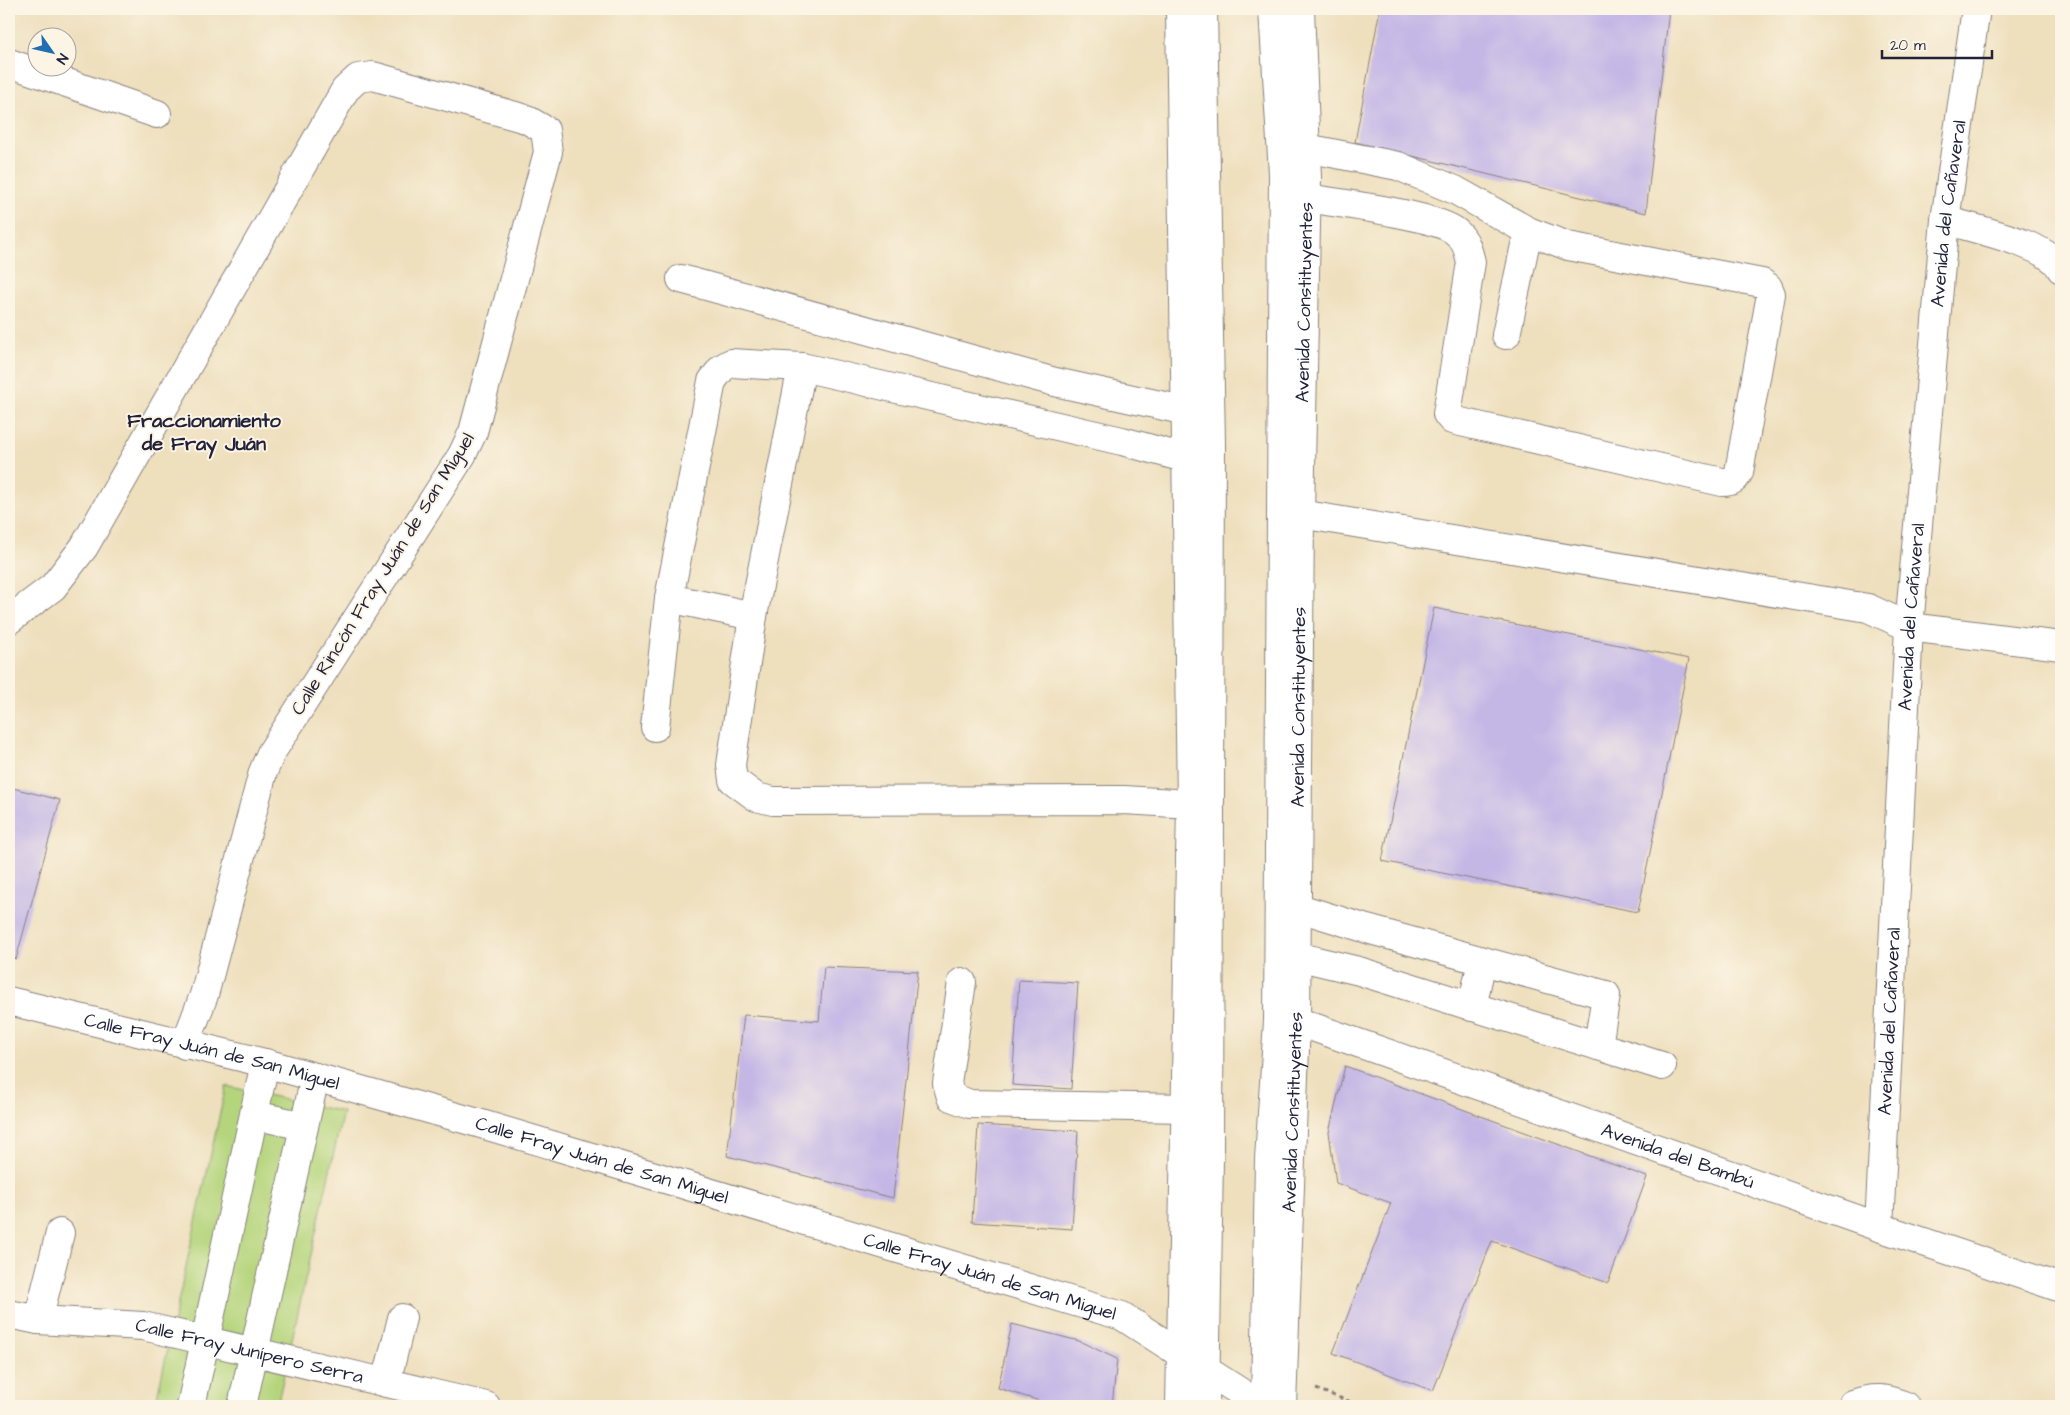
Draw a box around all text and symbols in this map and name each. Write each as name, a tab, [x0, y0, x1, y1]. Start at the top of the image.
north arrow	[28, 28, 78, 78]
scale bar	[1882, 28, 1992, 60]
text: 20 m	[1890, 35, 1926, 56]
text: N	[51, 49, 73, 68]
street label: Avenida del Cañaveral	[1924, 118, 1973, 308]
street label: Avenida Constituyentes	[1289, 202, 1320, 403]
district label: Fraccionamiento de Fray Juán	[127, 407, 282, 459]
street label: Calle Rincón Fray Juán de San Miguel	[285, 428, 482, 721]
street label: Avenida del Cañaveral	[1891, 522, 1932, 711]
street label: Avenida Constituyentes	[1284, 607, 1313, 808]
street label: Avenida del Cañaveral	[1871, 927, 1907, 1116]
street label: Calle Fray Juán de San Miguel	[81, 1006, 343, 1097]
street label: Avenida Constituyentes	[1276, 1012, 1310, 1213]
street label: Calle Fray Juán de San Miguel	[472, 1109, 732, 1211]
street label: Avenida del Bambú	[1598, 1116, 1758, 1196]
street label: Calle Fray Juán de San Miguel	[860, 1226, 1120, 1327]
street label: Calle Fray Junípero Serra	[135, 1312, 366, 1391]

